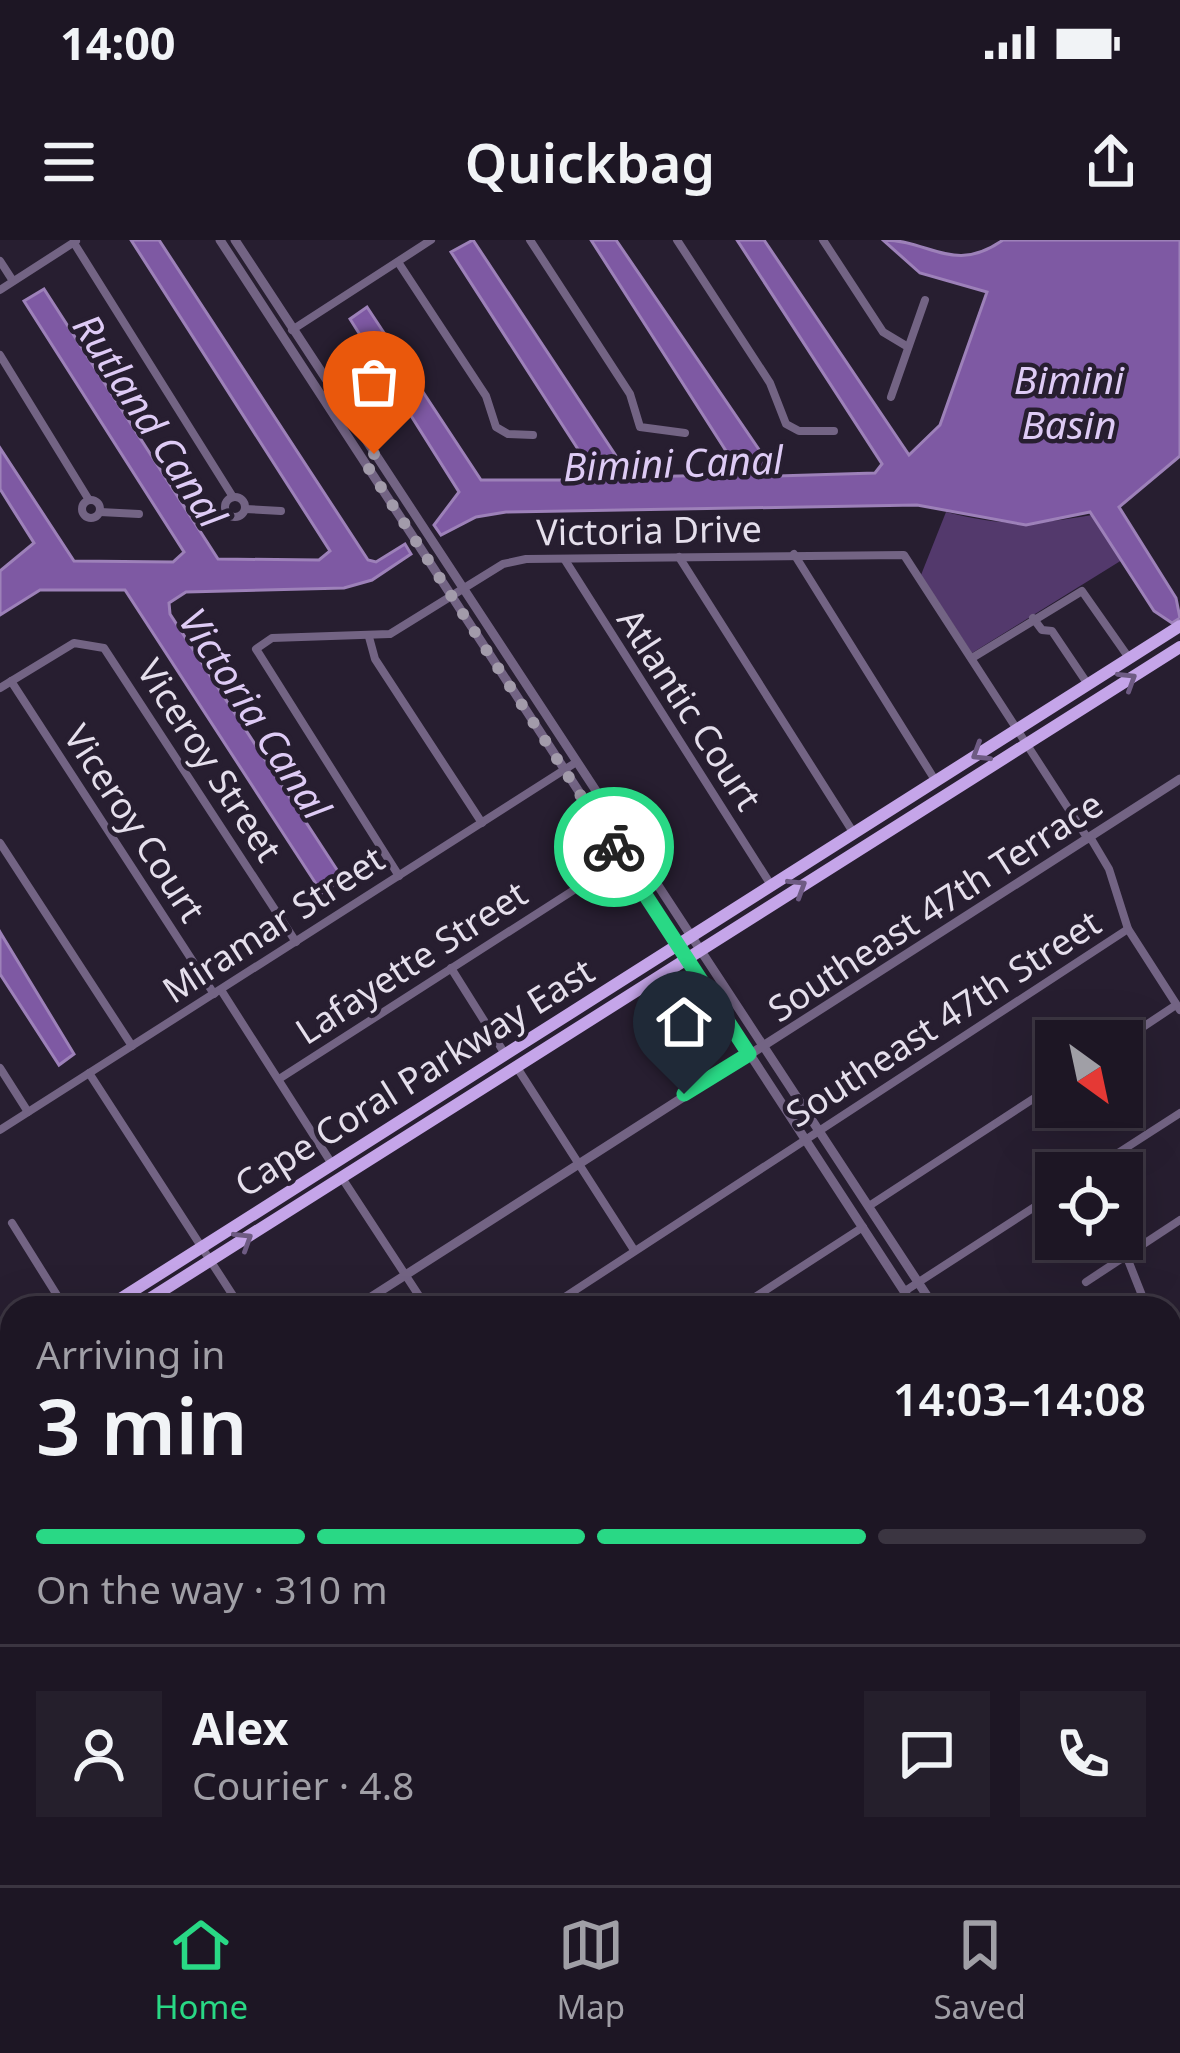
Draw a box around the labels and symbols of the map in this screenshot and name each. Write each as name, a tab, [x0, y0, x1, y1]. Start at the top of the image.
water label: Rutland Canal	[62, 303, 241, 538]
pin	[323, 331, 425, 454]
water label: Bimini Basin	[1014, 352, 1125, 450]
water label: Bimini Canal	[562, 432, 785, 492]
street label: Victoria Drive	[536, 504, 762, 556]
water label: Victoria Canal	[168, 597, 345, 830]
street label: Atlantic Court	[606, 599, 774, 819]
street label: Viceroy Street	[126, 649, 294, 871]
one-way arrow	[1115, 671, 1137, 694]
street label: Viceroy Court	[53, 715, 217, 931]
one-way arrow	[972, 739, 994, 761]
street label: Southeast 47th Terrace	[758, 779, 1112, 1033]
courier	[554, 787, 674, 907]
street label: Miramar Street	[153, 834, 393, 1014]
street label: Lafayette Street	[286, 869, 536, 1055]
one-way arrow	[785, 879, 807, 902]
street label: Southeast 47th Street	[776, 898, 1110, 1138]
street label: Cape Coral Parkway East	[225, 946, 603, 1208]
pin	[633, 971, 735, 1094]
north arrow	[1035, 1020, 1143, 1128]
one-way arrow	[230, 1232, 252, 1254]

